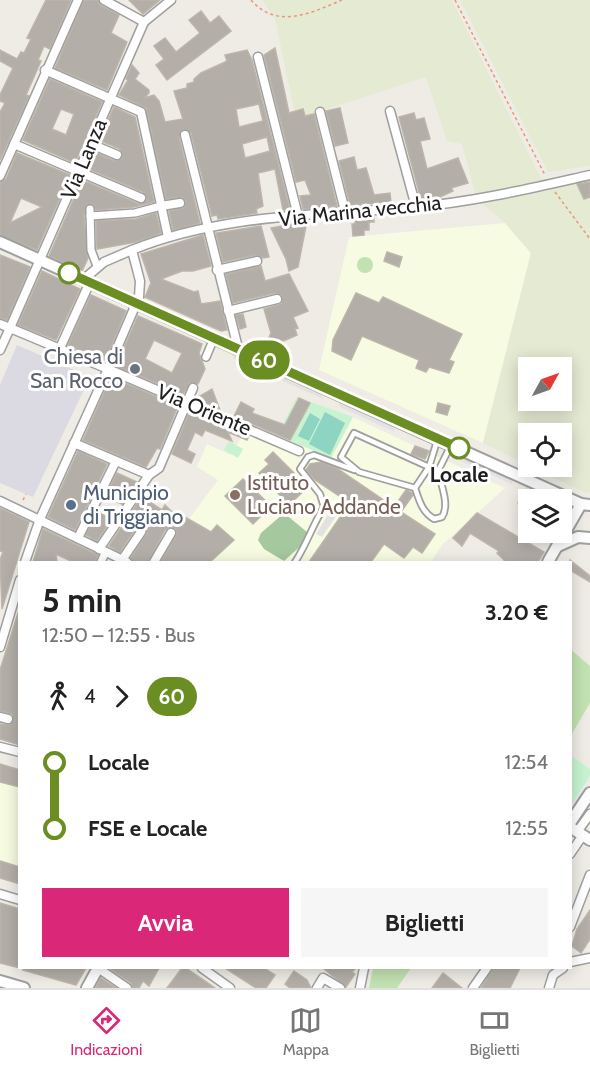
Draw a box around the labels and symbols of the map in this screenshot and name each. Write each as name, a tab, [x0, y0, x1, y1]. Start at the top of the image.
street label: Via Lanza	[55, 115, 112, 203]
street label: Via Marina vecchia	[277, 190, 442, 231]
unlabelled marker	[58, 262, 80, 284]
line badge: 60	[237, 340, 291, 380]
place label: Chiesa di San Rocco	[30, 344, 123, 393]
north arrow	[518, 357, 572, 411]
marker: Chiesa di San Rocco	[128, 362, 142, 376]
street label: Via Oriente	[153, 378, 255, 441]
marker: Locale	[448, 437, 470, 459]
place label: Locale	[430, 462, 488, 487]
place label: Istituto Luciano Addande	[247, 470, 401, 519]
place label: Municipio di Triggiano	[83, 480, 183, 529]
marker: Istituto Luciano Addande	[228, 488, 242, 502]
marker: Municipio di Triggiano	[64, 498, 78, 512]

